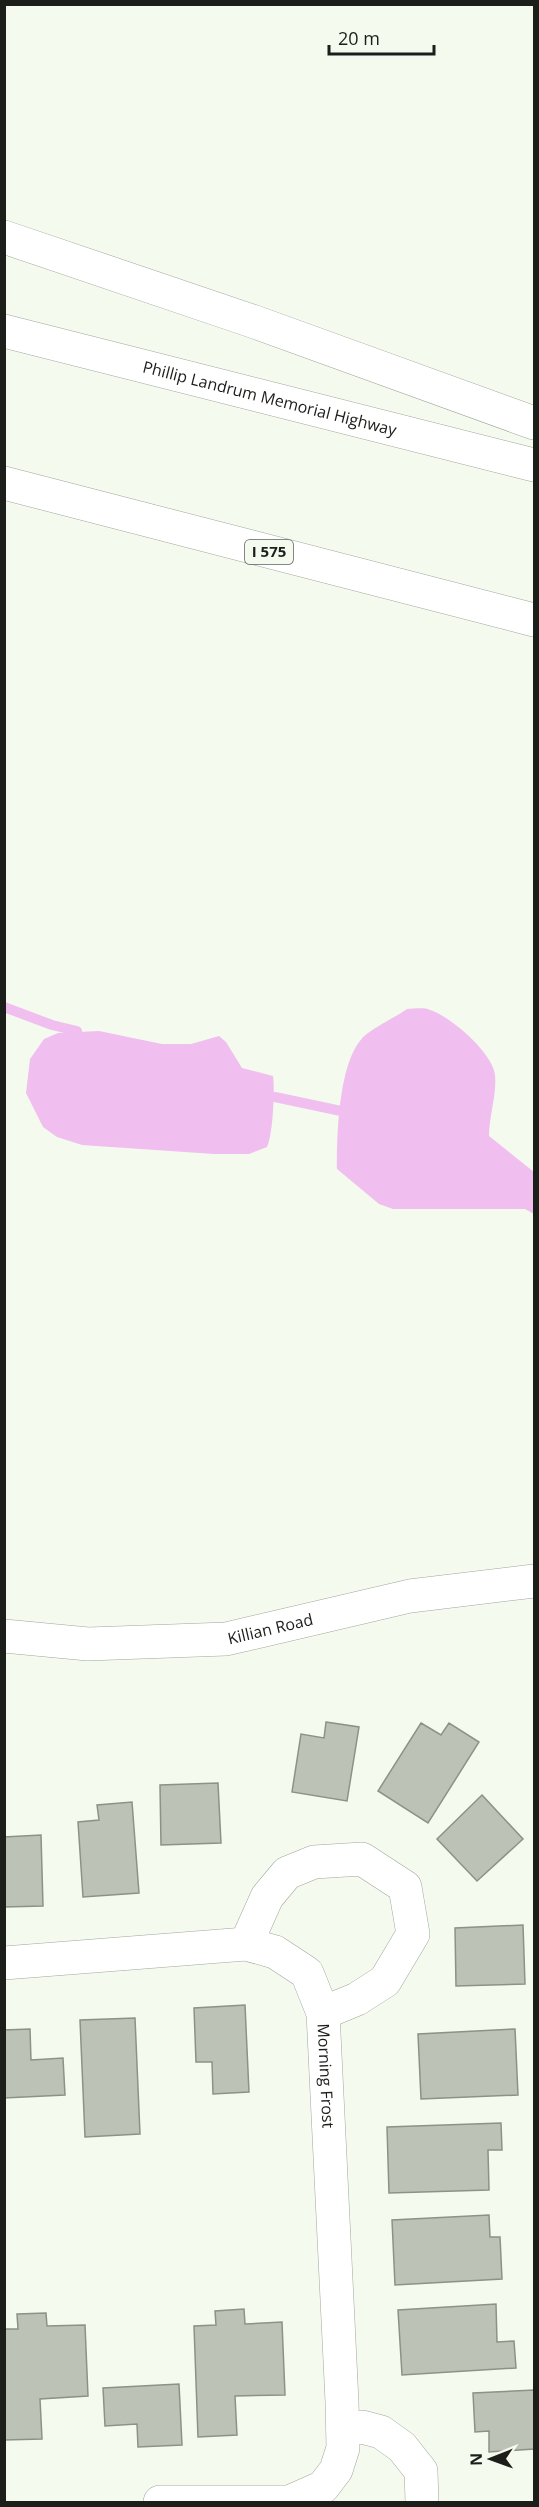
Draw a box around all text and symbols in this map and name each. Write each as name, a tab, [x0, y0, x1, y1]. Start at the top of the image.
scale bar	[329, 18, 434, 56]
text: 20 m	[338, 26, 380, 50]
street label: Phillip Landrum Memorial Highway	[140, 356, 400, 441]
road number: I 575	[245, 540, 293, 564]
street label: Killian Road	[225, 1608, 315, 1649]
street label: Morning Frost	[313, 2023, 340, 2129]
north arrow	[461, 2429, 521, 2489]
text: N	[465, 2453, 487, 2466]

